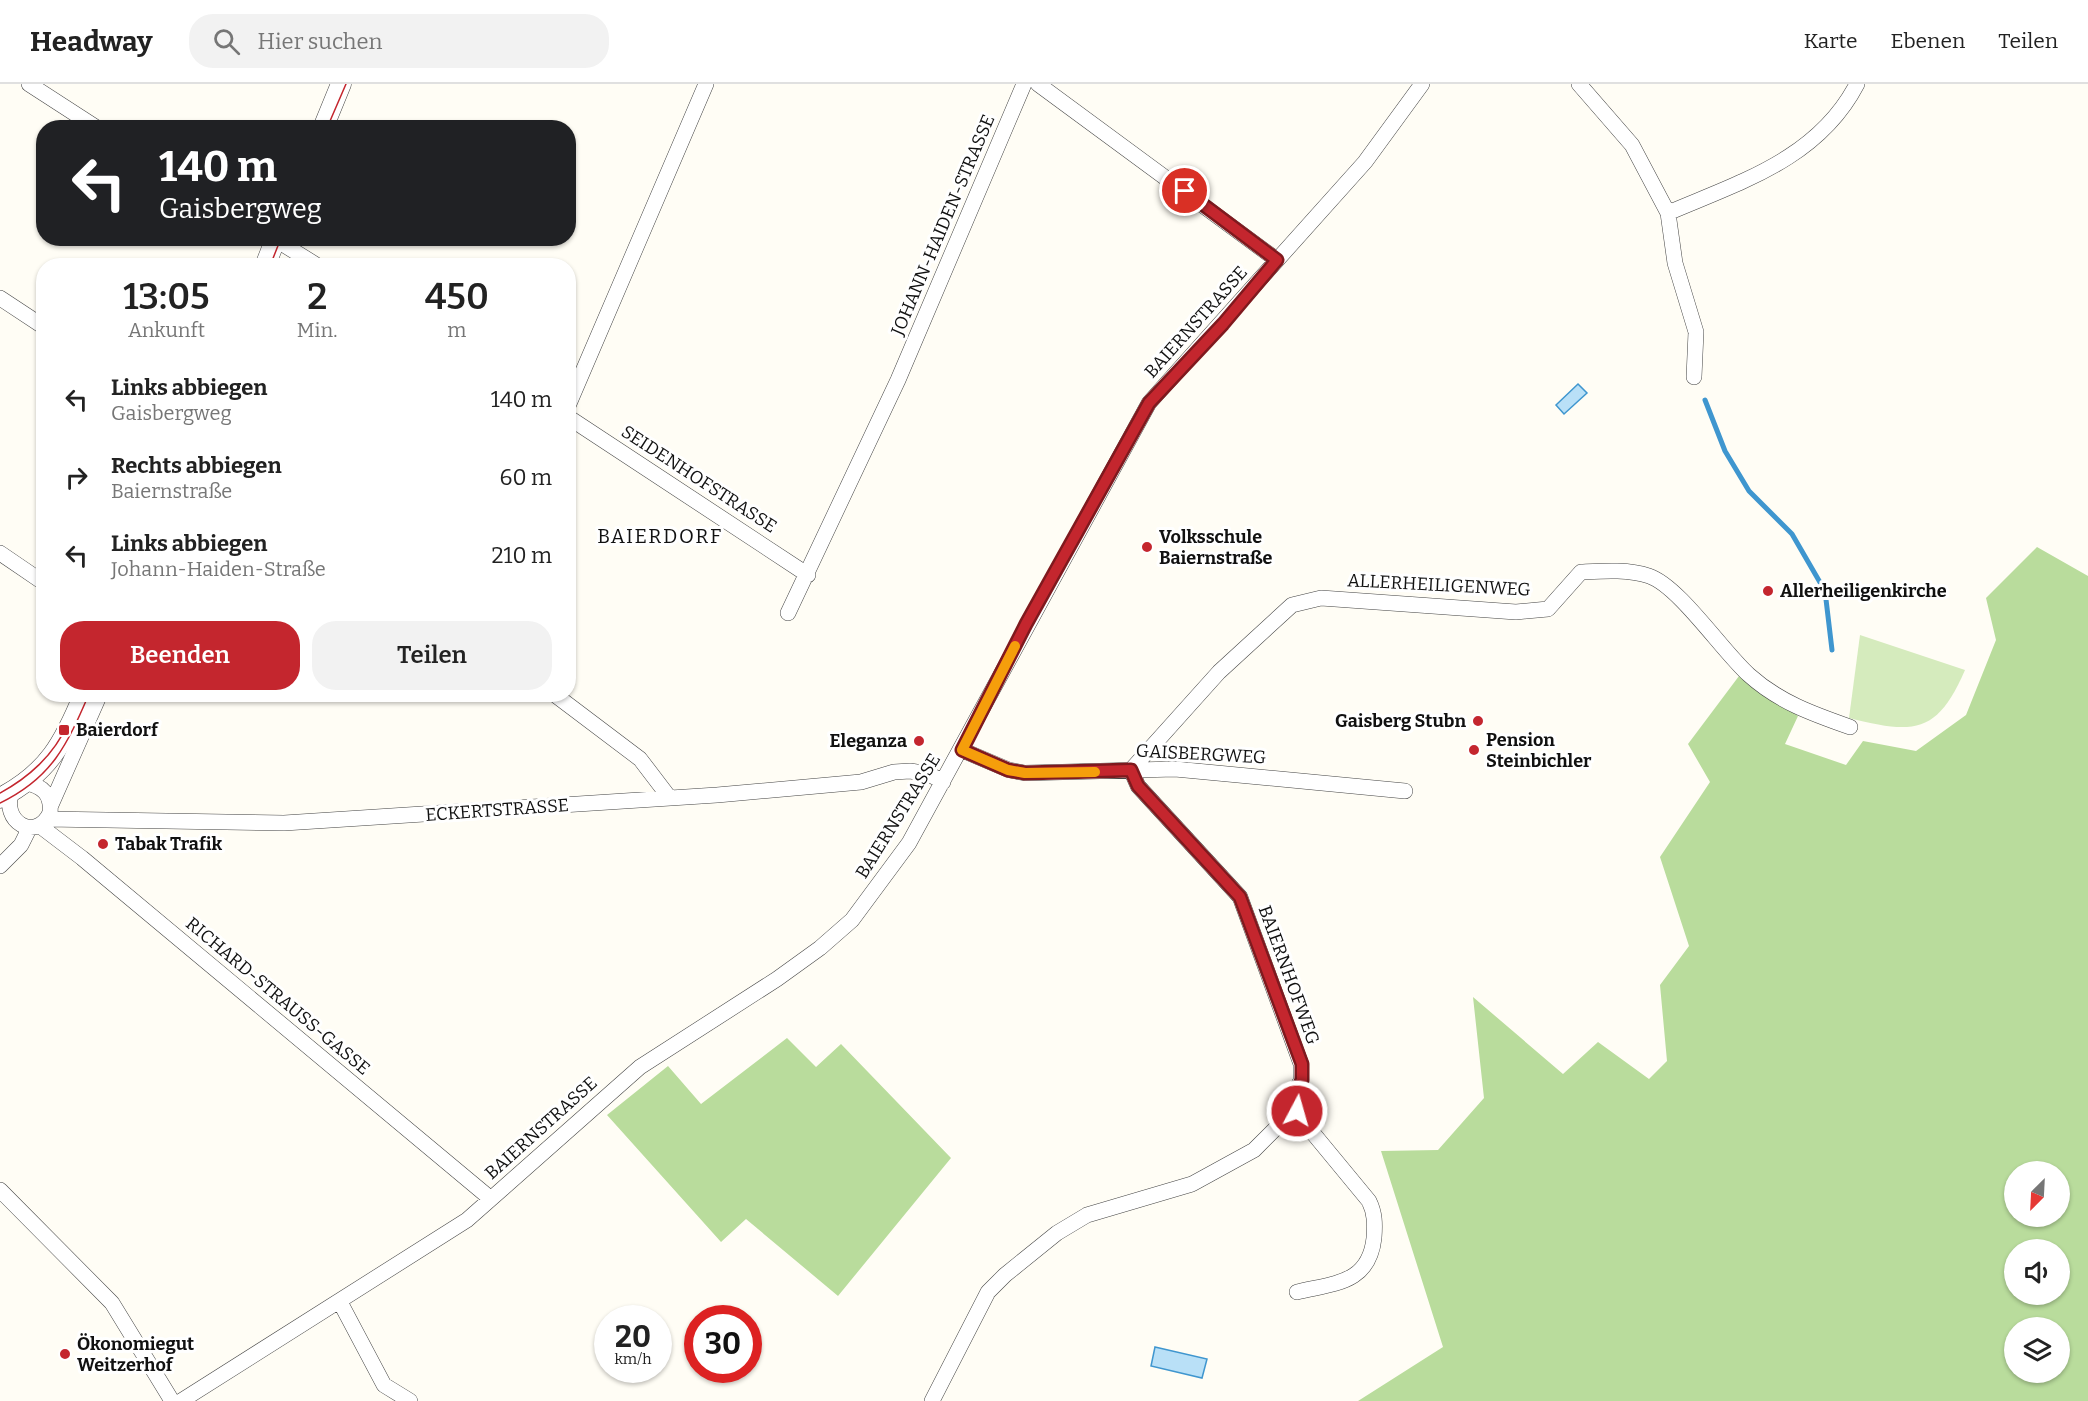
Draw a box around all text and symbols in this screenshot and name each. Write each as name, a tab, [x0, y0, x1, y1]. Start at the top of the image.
search box	[189, 14, 609, 68]
text: Headway	[30, 25, 153, 58]
icon: search	[210, 25, 243, 58]
text: Hier suchen	[258, 28, 382, 55]
text: Karte	[1804, 28, 1857, 54]
text: Ebenen	[1890, 28, 1965, 54]
text: Teilen	[1998, 28, 2058, 54]
street label: JOHANN-HAIDEN-STRASSE	[886, 111, 1000, 340]
text: 140 m	[159, 142, 277, 192]
icon: left	[60, 144, 138, 222]
pin	[1159, 165, 1210, 216]
icon: arrive	[1168, 174, 1201, 207]
text: Gaisbergweg	[159, 193, 322, 225]
street label: BAIERNSTRASSE	[1140, 261, 1252, 383]
text: 13:05	[123, 275, 210, 319]
text: 2	[307, 275, 327, 319]
text: 450	[425, 275, 489, 319]
text: Ankunft	[128, 318, 205, 342]
text: Min.	[297, 318, 338, 342]
text: m	[447, 318, 466, 342]
text: Links abbiegen	[111, 374, 268, 401]
icon: left	[60, 383, 93, 416]
text: 140 m	[491, 386, 552, 413]
text: Gaisbergweg	[111, 401, 232, 425]
street label: SEIDENHOFSTRASSE	[617, 421, 781, 537]
text: Rechts abbiegen	[111, 452, 282, 479]
icon: right	[60, 461, 93, 494]
text: 60 m	[500, 464, 552, 491]
text: Baiernstraße	[111, 479, 232, 503]
district label: BAIERDORF	[597, 524, 723, 548]
place label: Volksschule Baiernstraße	[1159, 526, 1273, 569]
text: Links abbiegen	[111, 530, 268, 557]
icon: left	[60, 539, 93, 572]
marker: Volksschule Baiernstraße	[1140, 540, 1154, 554]
text: 210 m	[492, 542, 552, 569]
text: Johann-Haiden-Straße	[111, 557, 326, 581]
street label: ALLERHEILIGENWEG	[1347, 569, 1531, 601]
place label: Allerheiligenkirche	[1780, 580, 1947, 602]
marker: Allerheiligenkirche	[1761, 584, 1775, 598]
button: Beenden	[60, 621, 300, 690]
button: Teilen	[312, 621, 552, 690]
place label: Gaisberg Stubn	[1335, 710, 1466, 732]
marker: Gaisberg Stubn	[1471, 714, 1485, 728]
place label: Baierdorf	[76, 719, 159, 741]
marker: Baierdorf	[57, 723, 71, 737]
place label: Pension Steinbichler	[1486, 729, 1592, 772]
place label: Eleganza	[830, 730, 907, 752]
marker: Eleganza	[912, 734, 926, 748]
street label: GAISBERGWEG	[1135, 740, 1267, 768]
marker: Pension Steinbichler	[1467, 743, 1481, 757]
street label: BAIERNSTRASSE	[851, 749, 945, 883]
street label: ECKERTSTRASSE	[424, 794, 570, 826]
place label: Tabak Trafik	[115, 833, 222, 855]
marker: Tabak Trafik	[96, 837, 110, 851]
street label: BAIERNHOFWEG	[1254, 903, 1324, 1047]
street label: RICHARD-STRAUSS-GASSE	[181, 912, 375, 1080]
street label: BAIERNSTRASSE	[480, 1072, 602, 1184]
position arrow	[1265, 1079, 1329, 1143]
north arrow	[2004, 1161, 2070, 1227]
map controls	[2004, 1161, 2070, 1383]
button: sound	[2004, 1239, 2070, 1305]
speed limit sign: 30	[684, 1305, 762, 1383]
button: layers	[2004, 1317, 2070, 1383]
text: 20	[615, 1319, 651, 1355]
place label: Ökonomiegut Weitzerhof	[77, 1333, 194, 1376]
marker: Ökonomiegut Weitzerhof	[58, 1347, 72, 1361]
text: km/h	[614, 1350, 652, 1368]

